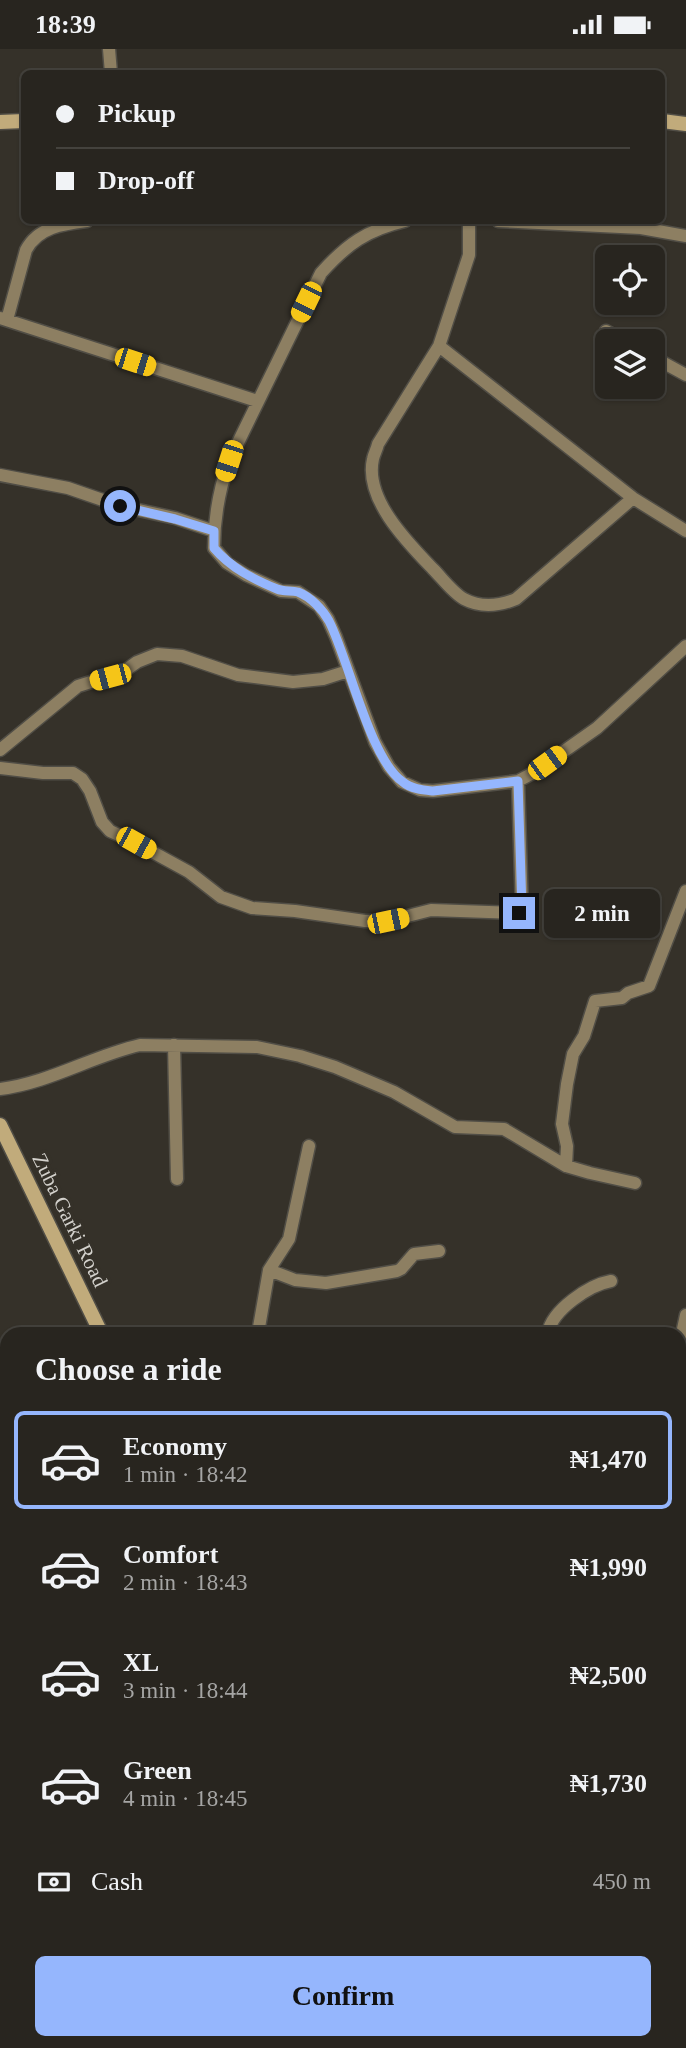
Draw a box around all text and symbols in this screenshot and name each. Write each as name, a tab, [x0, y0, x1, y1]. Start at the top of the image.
text: 18:39	[35, 10, 96, 39]
text: Pickup	[98, 99, 176, 128]
text: Drop-off	[98, 166, 194, 195]
map controls	[595, 245, 665, 399]
button: locate	[595, 245, 665, 315]
car	[288, 279, 325, 325]
button: layers	[595, 329, 665, 399]
car	[112, 346, 159, 378]
car	[213, 438, 246, 484]
route start	[104, 490, 136, 522]
car	[87, 661, 134, 693]
car	[524, 742, 571, 784]
car	[113, 824, 160, 862]
callout: 2 min	[544, 889, 659, 937]
route end	[503, 897, 535, 929]
text: 2 min	[574, 901, 630, 926]
car	[366, 906, 411, 936]
street label: Zuba Garki Road	[27, 1149, 113, 1291]
text: Choose a ride	[35, 1351, 222, 1387]
icon: car	[39, 1429, 102, 1492]
text: Economy	[123, 1432, 227, 1461]
text: ₦1,470	[570, 1445, 647, 1474]
text: 1 min · 18:42	[123, 1462, 248, 1487]
icon: car	[39, 1537, 102, 1600]
text: Comfort	[123, 1540, 218, 1569]
text: ₦1,990	[570, 1553, 647, 1582]
text: 2 min · 18:43	[123, 1570, 248, 1595]
icon: car	[39, 1645, 102, 1708]
text: XL	[123, 1648, 159, 1677]
text: ₦2,500	[570, 1661, 647, 1690]
text: 3 min · 18:44	[123, 1678, 248, 1703]
icon: car	[39, 1753, 102, 1816]
text: Green	[123, 1756, 192, 1785]
text: ₦1,730	[570, 1769, 647, 1798]
text: 4 min · 18:45	[123, 1786, 248, 1811]
icon: cash	[35, 1863, 73, 1901]
text: Cash	[91, 1867, 143, 1896]
text: 450 m	[593, 1869, 651, 1894]
button: Confirm	[35, 1956, 651, 2036]

